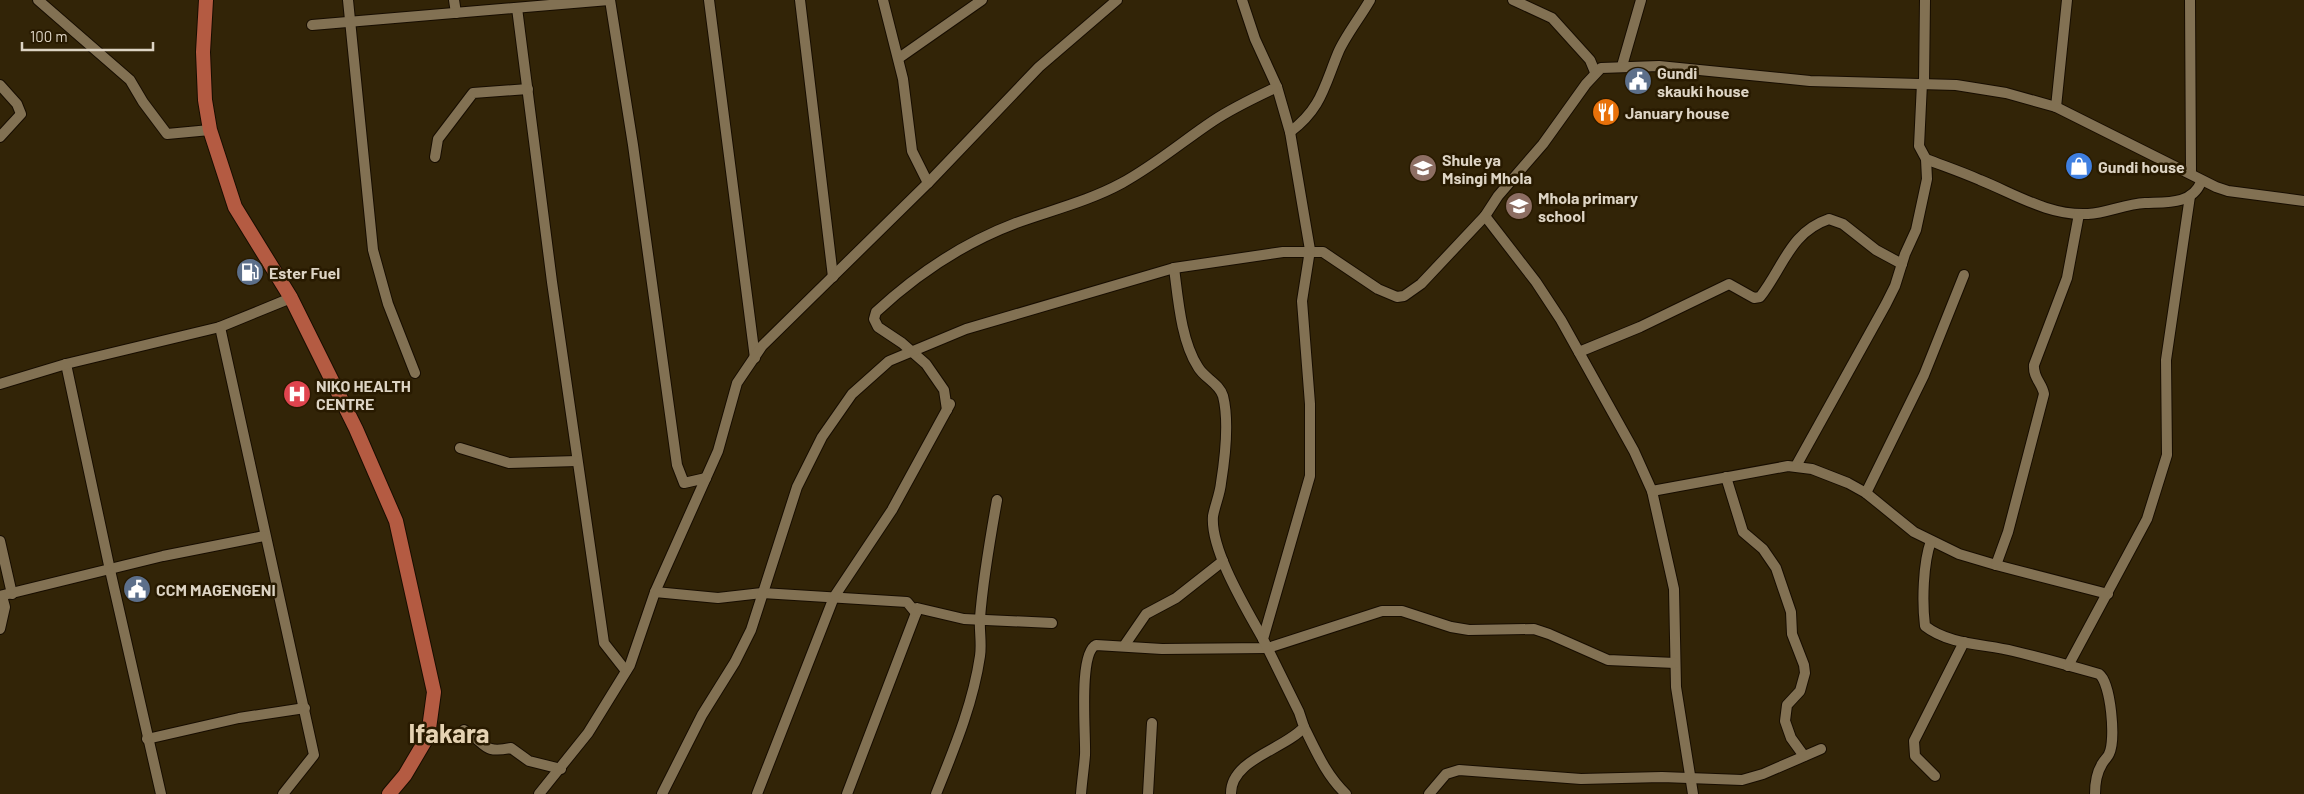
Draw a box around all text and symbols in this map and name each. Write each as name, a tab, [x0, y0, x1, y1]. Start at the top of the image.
scale bar	[22, 20, 154, 52]
text: 100 m	[30, 27, 68, 45]
place label: Gundi skauki house	[1657, 63, 1750, 100]
public building icon: Gundi skauki house	[1623, 66, 1653, 96]
restaurant icon: January house	[1591, 97, 1621, 127]
place label: January house	[1625, 103, 1730, 122]
place label: Shule ya Msingi Mhola	[1442, 150, 1532, 187]
shop icon: Gundi house	[2064, 151, 2094, 181]
school or university icon: Shule ya Msingi Mhola	[1408, 153, 1438, 183]
place label: Gundi house	[2098, 157, 2185, 176]
place label: Mhola primary school	[1538, 188, 1638, 225]
school or university icon: Mhola primary school	[1504, 191, 1534, 221]
fuel station icon: Ester Fuel	[235, 257, 265, 287]
place label: Ester Fuel	[269, 263, 340, 282]
place label: NIKO HEALTH CENTRE	[316, 376, 411, 413]
hospital icon: NIKO HEALTH CENTRE	[282, 379, 312, 409]
public building icon: CCM MAGENGENI	[122, 574, 152, 604]
place label: CCM MAGENGENI	[156, 580, 276, 599]
district label: Ifakara	[409, 717, 490, 748]

